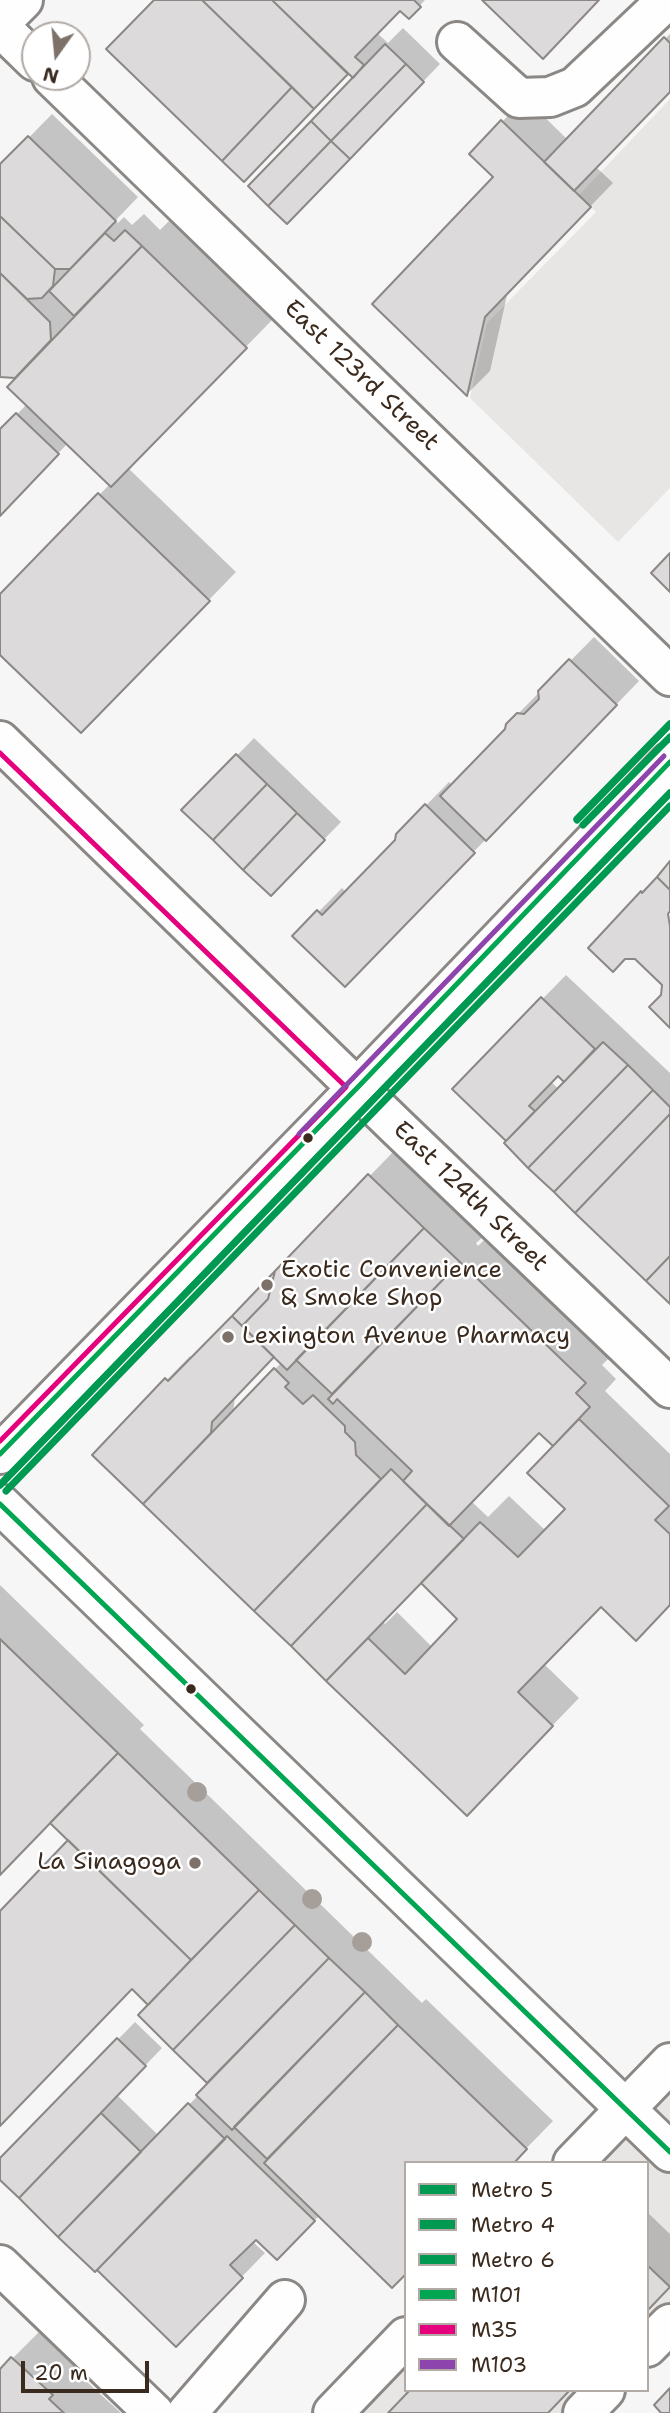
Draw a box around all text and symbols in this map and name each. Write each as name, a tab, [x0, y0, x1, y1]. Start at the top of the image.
north arrow	[21, 21, 91, 91]
text: N	[40, 61, 61, 89]
street label: East 123rd Street	[278, 295, 444, 457]
street label: East 124th Street	[387, 1116, 553, 1278]
unlabelled marker	[301, 1131, 315, 1145]
place label: Exotic Convenience & Smoke Shop	[281, 1257, 502, 1313]
marker: Exotic Convenience & Smoke Shop	[259, 1277, 275, 1293]
place label: Lexington Avenue Pharmacy	[242, 1323, 570, 1351]
marker: Lexington Avenue Pharmacy	[220, 1329, 236, 1345]
unlabelled marker	[184, 1682, 198, 1696]
place label: La Sinagoga	[37, 1849, 181, 1877]
marker: La Sinagoga	[187, 1855, 203, 1871]
legend	[404, 2161, 649, 2392]
text: Metro 5	[471, 2176, 553, 2204]
text: Metro 4	[471, 2211, 555, 2239]
text: Metro 6	[471, 2246, 555, 2274]
text: M101	[471, 2281, 522, 2309]
text: M35	[471, 2316, 517, 2344]
scale bar	[24, 2346, 152, 2390]
text: M103	[471, 2351, 527, 2379]
text: 20 m	[34, 2359, 88, 2387]

